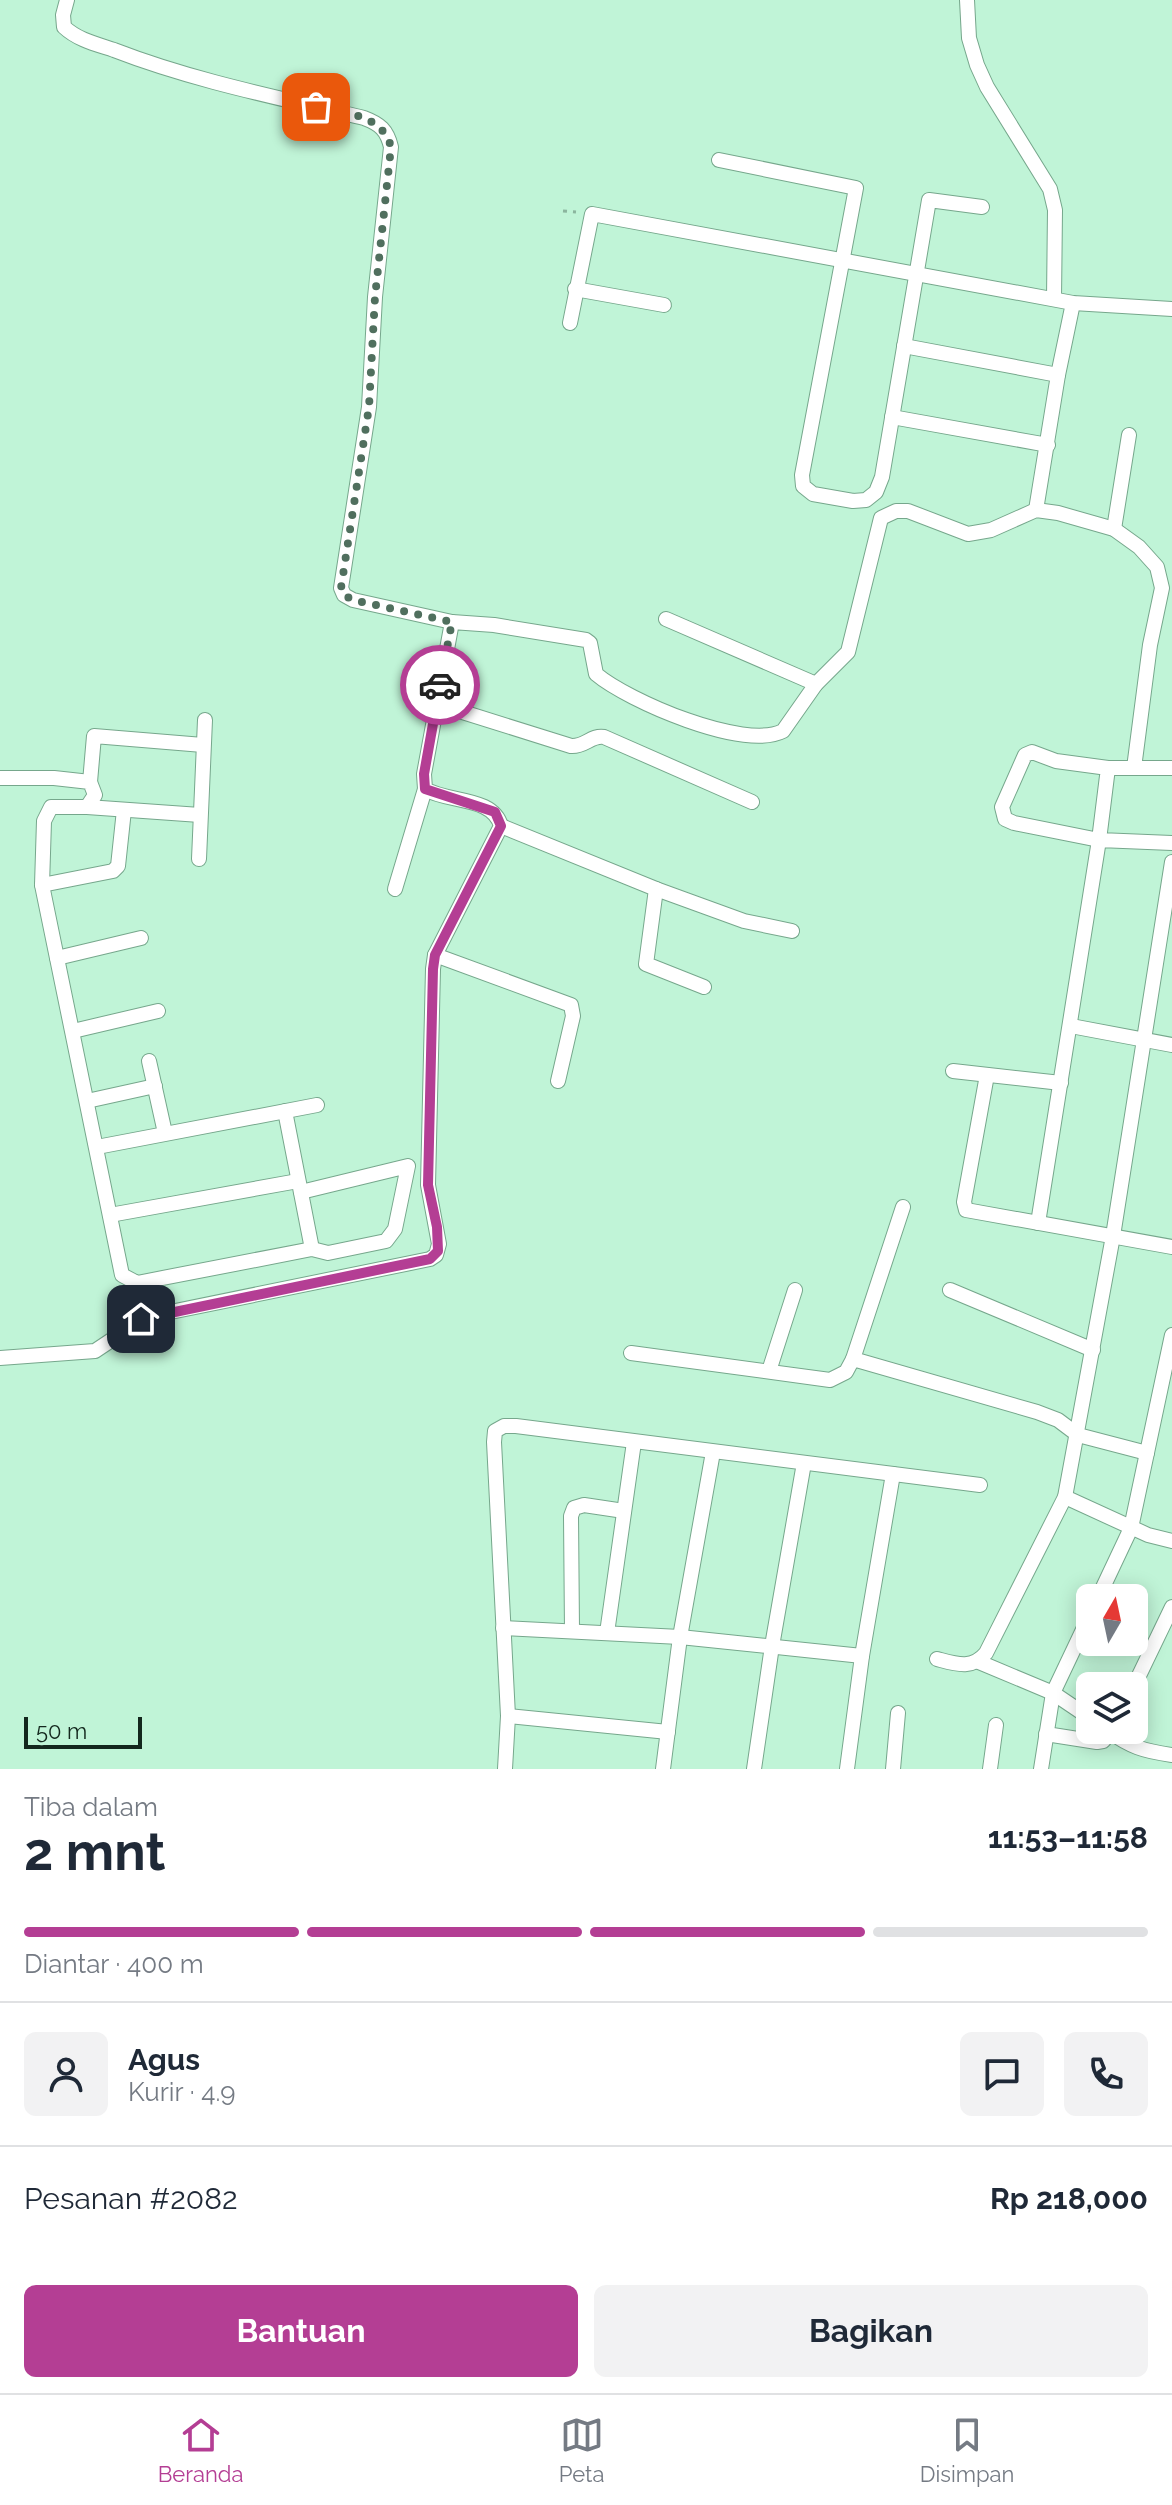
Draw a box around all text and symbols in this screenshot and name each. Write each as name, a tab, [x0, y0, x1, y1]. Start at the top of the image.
pin	[282, 73, 350, 141]
icon: bag	[294, 85, 338, 129]
courier	[400, 645, 480, 725]
icon: car	[418, 663, 462, 707]
pin	[107, 1285, 175, 1353]
icon: home	[119, 1297, 163, 1341]
north arrow	[1076, 1584, 1148, 1656]
map controls	[1076, 1584, 1148, 1744]
button: layers	[1076, 1672, 1148, 1744]
scale bar	[24, 1713, 142, 1749]
text: 50 m	[36, 1718, 87, 1744]
text: Tiba dalam	[24, 1792, 158, 1822]
text: 11:53–11:58	[988, 1820, 1148, 1855]
text: 2 mnt	[24, 1821, 165, 1882]
text: Diantar · 400 m	[24, 1949, 204, 1979]
button: person	[24, 2032, 108, 2116]
button: chat	[960, 2032, 1044, 2116]
button: phone	[1064, 2032, 1148, 2116]
text: Agus	[128, 2042, 200, 2077]
text: Kurir · 4.9	[128, 2077, 236, 2107]
text: Pesanan #2082	[24, 2181, 238, 2216]
text: Rp 218,000	[990, 2181, 1148, 2216]
button: Bantuan	[24, 2285, 578, 2377]
button: Bagikan	[594, 2285, 1148, 2377]
tab: Beranda	[158, 2413, 243, 2487]
tab: Peta	[559, 2413, 604, 2487]
tab: Disimpan	[920, 2413, 1014, 2487]

